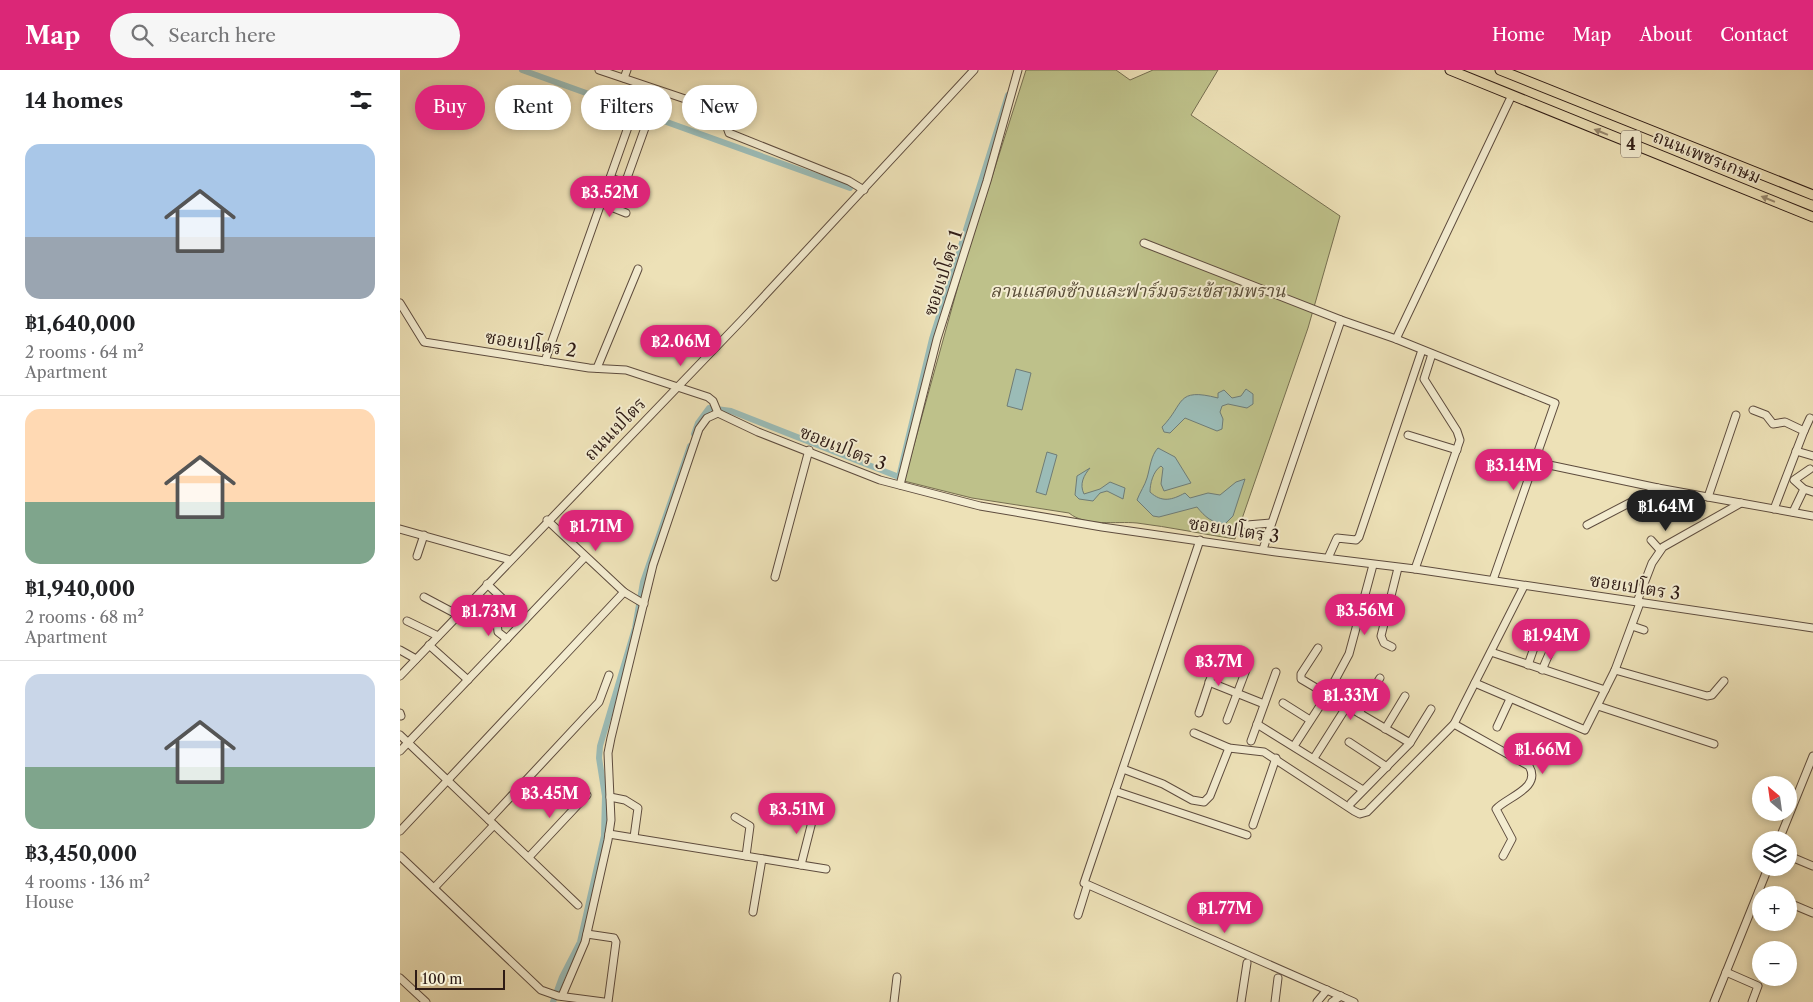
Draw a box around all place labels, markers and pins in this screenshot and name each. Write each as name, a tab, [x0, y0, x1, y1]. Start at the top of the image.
pin: ฿3.52M	[569, 176, 651, 218]
pin: ฿2.06M	[640, 324, 722, 367]
pin: ฿3.14M	[1473, 448, 1555, 491]
pin: ฿1.64M	[1625, 490, 1707, 532]
pin: ฿1.71M	[555, 510, 637, 552]
pin: ฿1.73M	[448, 594, 530, 637]
pin: ฿3.56M	[1324, 594, 1406, 636]
pin: ฿1.94M	[1510, 618, 1592, 661]
pin: ฿3.7M	[1184, 644, 1254, 687]
pin: ฿1.33M	[1310, 678, 1392, 721]
pin: ฿1.66M	[1502, 732, 1584, 775]
pin: ฿3.45M	[509, 776, 591, 819]
pin: ฿3.51M	[756, 792, 838, 835]
pin: ฿1.77M	[1184, 892, 1266, 934]

